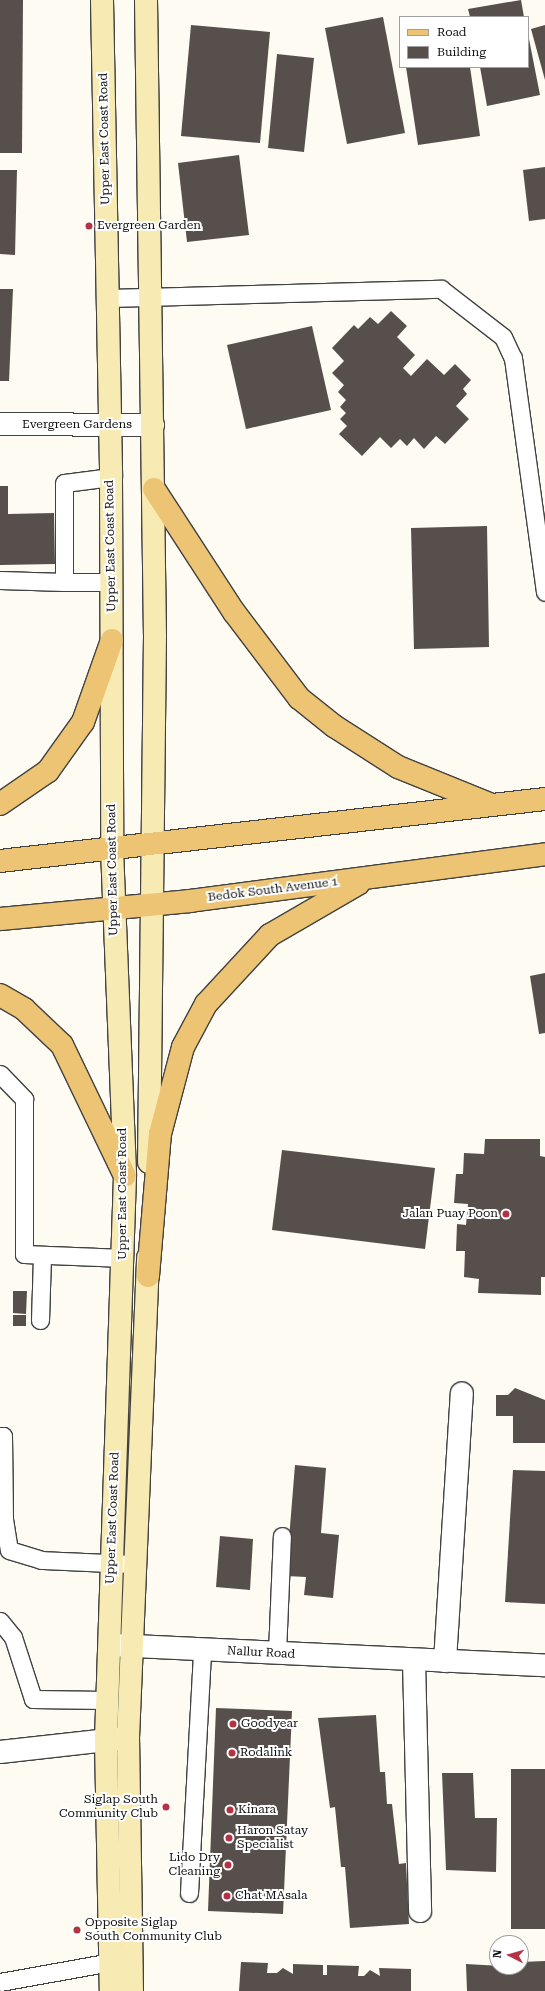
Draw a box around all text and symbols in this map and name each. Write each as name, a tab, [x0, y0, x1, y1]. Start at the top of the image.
legend	[399, 16, 529, 68]
text: Road	[437, 25, 466, 39]
text: Building	[437, 45, 486, 59]
street label: Upper East Coast Road	[97, 73, 113, 205]
place label: Evergreen Garden	[97, 219, 201, 233]
marker: Evergreen Garden	[84, 221, 94, 231]
street label: Evergreen Gardens	[22, 418, 132, 432]
street label: Upper East Coast Road	[103, 480, 119, 612]
street label: Upper East Coast Road	[105, 804, 121, 936]
street label: Bedok South Avenue 1	[207, 875, 339, 905]
street label: Upper East Coast Road	[116, 1128, 130, 1260]
place label: Jalan Puay Poon	[402, 1207, 498, 1221]
marker: Jalan Puay Poon	[501, 1209, 511, 1219]
street label: Upper East Coast Road	[103, 1452, 123, 1584]
street label: Nallur Road	[227, 1644, 295, 1662]
place label: Goodyear	[241, 1717, 298, 1731]
marker: Goodyear	[228, 1719, 238, 1729]
place label: Rodalink	[240, 1746, 292, 1760]
marker: Rodalink	[227, 1748, 237, 1758]
place label: Siglap South Community Club	[59, 1793, 158, 1821]
marker: Siglap South Community Club	[161, 1802, 171, 1812]
place label: Kinara	[238, 1803, 276, 1817]
marker: Kinara	[225, 1805, 235, 1815]
place label: Haron Satay Specialist	[237, 1824, 308, 1852]
marker: Haron Satay Specialist	[224, 1833, 234, 1843]
place label: Lido Dry Cleaning	[169, 1851, 220, 1879]
marker: Lido Dry Cleaning	[223, 1860, 233, 1870]
place label: Chat MAsala	[235, 1889, 308, 1903]
marker: Chat MAsala	[222, 1891, 232, 1901]
place label: Opposite Siglap South Community Club	[85, 1916, 222, 1944]
marker: Opposite Siglap South Community Club	[72, 1925, 82, 1935]
north arrow	[489, 1935, 529, 1975]
text: N	[491, 1949, 504, 1959]

